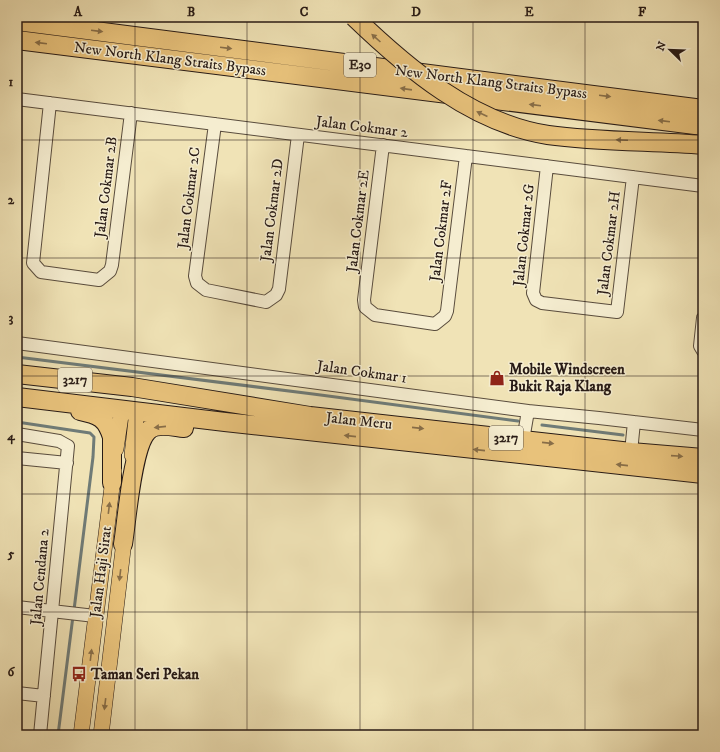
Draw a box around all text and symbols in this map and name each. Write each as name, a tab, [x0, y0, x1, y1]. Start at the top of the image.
text: A	[73, 4, 83, 20]
text: B	[187, 4, 195, 20]
text: C	[300, 4, 309, 20]
text: D	[411, 4, 421, 20]
text: E	[524, 4, 534, 20]
text: F	[638, 4, 647, 20]
one-way arrow	[91, 28, 103, 35]
north arrow	[650, 30, 690, 70]
one-way arrow	[371, 34, 382, 43]
street label: New North Klang Straits Bypass	[73, 38, 267, 80]
one-way arrow	[35, 39, 47, 46]
text: N	[654, 40, 670, 53]
one-way arrow	[220, 45, 232, 51]
road number: E30	[344, 53, 376, 77]
street label: New North Klang Straits Bypass	[394, 61, 588, 103]
text: 1	[9, 74, 14, 90]
one-way arrow	[400, 85, 412, 92]
one-way arrow	[599, 93, 611, 99]
one-way arrow	[529, 102, 541, 108]
one-way arrow	[475, 110, 487, 116]
street label: Jalan Cokmar 2	[313, 112, 410, 142]
one-way arrow	[658, 118, 670, 125]
street label: Jalan Cokmar 2B	[90, 135, 122, 241]
one-way arrow	[615, 137, 628, 143]
street label: Jalan Cokmar 2C	[173, 146, 205, 252]
street label: Jalan Cokmar 2D	[256, 157, 288, 265]
street label: Jalan Cokmar 2E	[342, 168, 374, 275]
street label: Jalan Cokmar 2F	[425, 179, 457, 285]
street label: Jalan Cokmar 2G	[509, 182, 539, 289]
street label: Jalan Cokmar 2H	[593, 190, 625, 298]
text: 2	[8, 192, 15, 208]
text: 3	[9, 310, 14, 326]
street label: Jalan Cokmar 1	[314, 356, 408, 388]
place label: Mobile Windscreen Bukit Raja Klang	[509, 360, 625, 396]
road number: 3217	[58, 368, 92, 392]
shop icon: Mobile Windscreen Bukit Raja Klang	[488, 369, 506, 387]
street label: Jalan Meru	[323, 408, 393, 434]
one-way arrow	[153, 424, 166, 430]
one-way arrow	[412, 425, 424, 431]
road number: 3217	[489, 426, 523, 450]
text: 4	[6, 428, 15, 445]
one-way arrow	[344, 432, 356, 439]
one-way arrow	[542, 439, 554, 446]
one-way arrow	[473, 447, 485, 453]
one-way arrow	[671, 452, 683, 459]
one-way arrow	[616, 462, 628, 469]
one-way arrow	[106, 502, 112, 514]
street label: Jalan Haji Sirat	[86, 525, 116, 621]
street label: Jalan Cendana 2	[26, 527, 54, 628]
text: 5	[7, 546, 15, 562]
one-way arrow	[117, 569, 123, 581]
one-way arrow	[87, 648, 94, 661]
text: 6	[8, 664, 16, 680]
bus stop icon: Taman Seri Pekan	[70, 665, 88, 683]
place label: Taman Seri Pekan	[90, 665, 199, 684]
one-way arrow	[102, 698, 108, 710]

